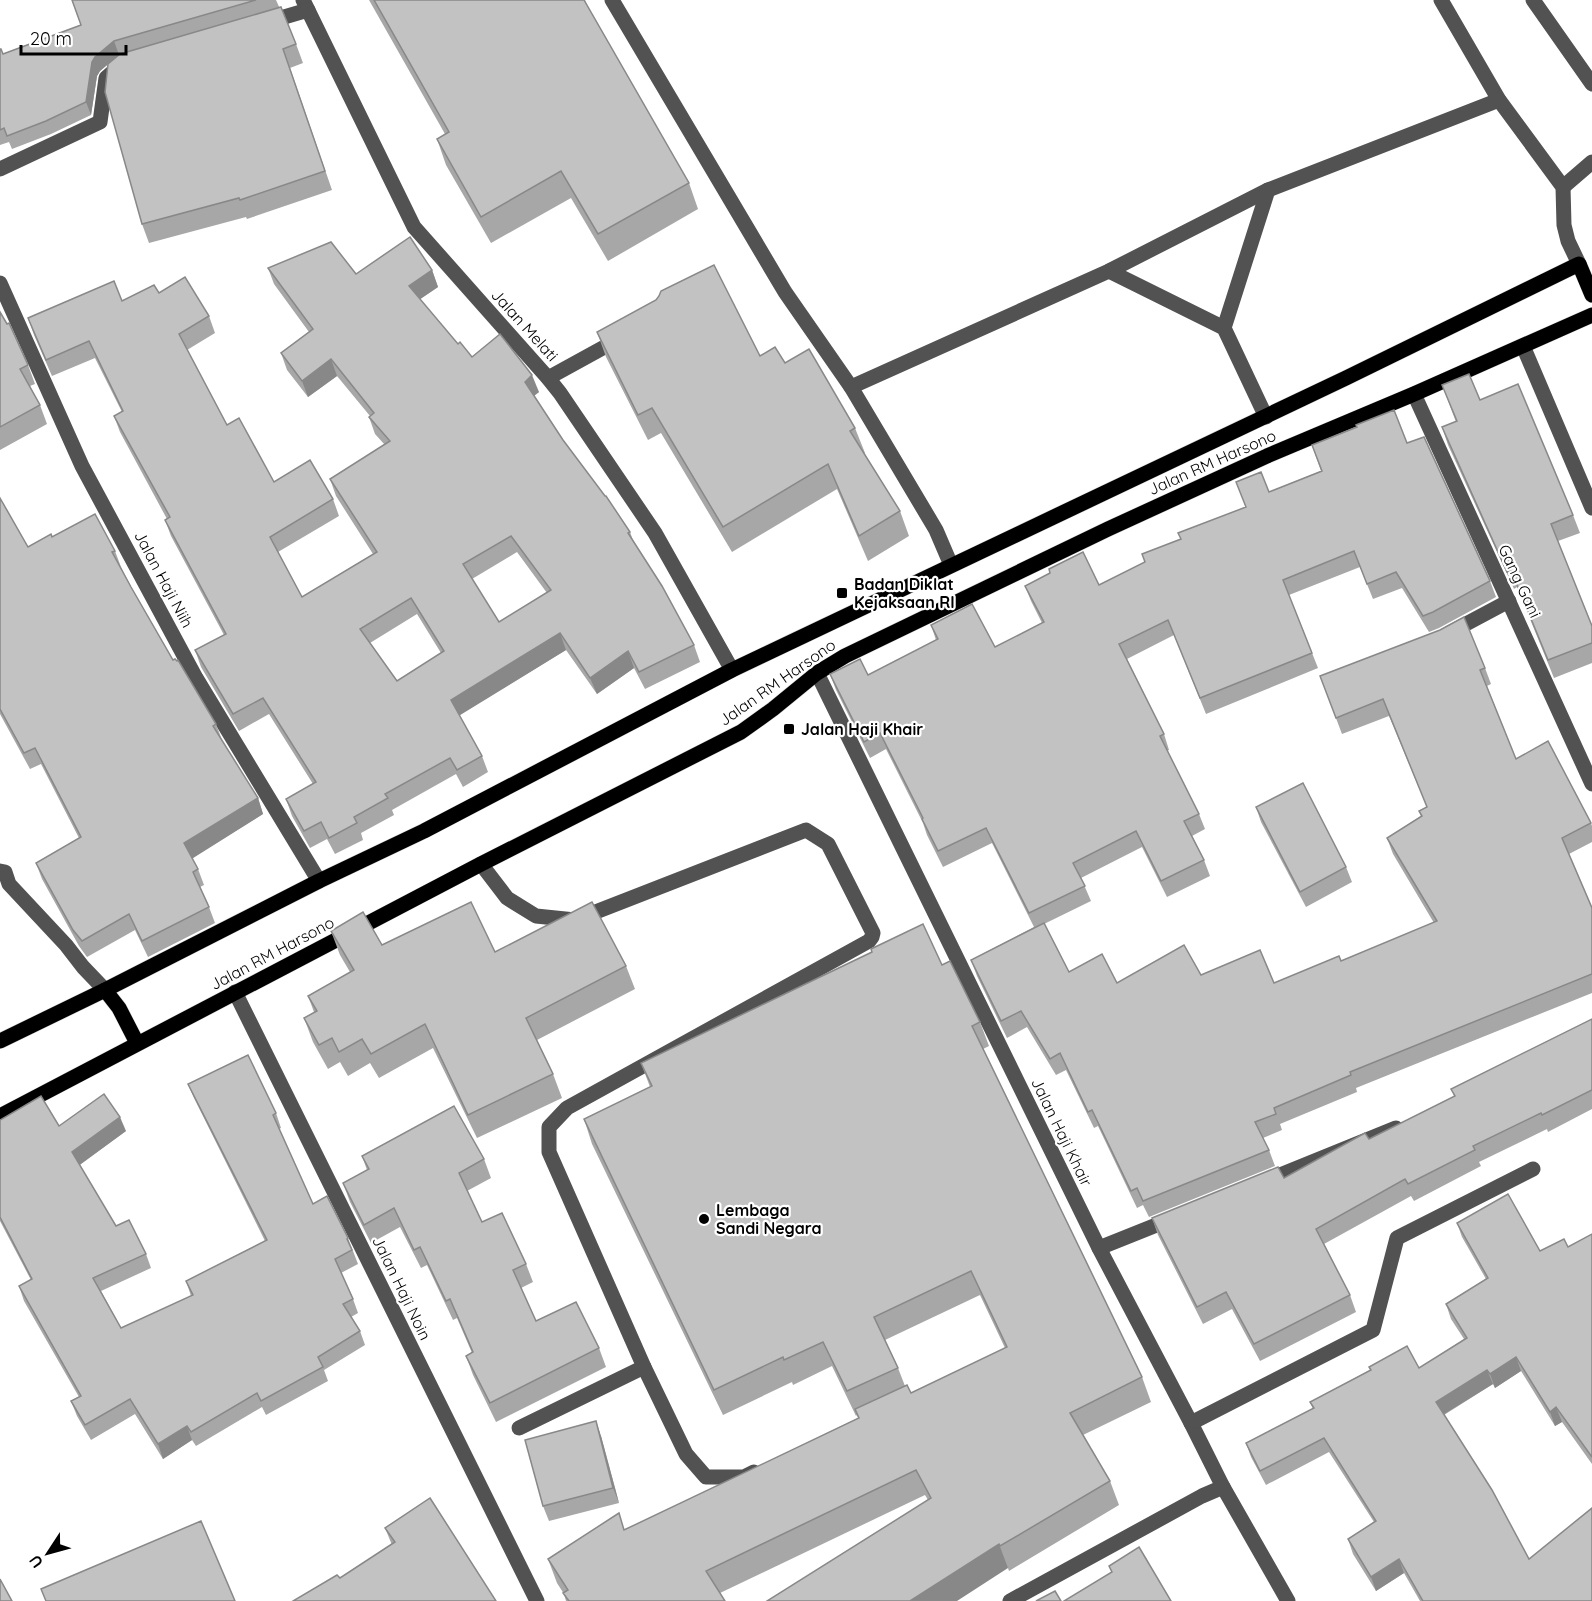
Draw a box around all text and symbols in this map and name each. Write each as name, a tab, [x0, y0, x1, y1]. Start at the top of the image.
scale bar	[21, 18, 126, 56]
text: 20 m	[30, 27, 72, 50]
street label: Jalan Melati	[487, 285, 563, 365]
street label: Jalan RM Harsono	[1145, 425, 1279, 499]
street label: Jalan Haji Niih	[130, 527, 198, 631]
street label: Gang Gani	[1494, 541, 1546, 621]
place label: Badan Diklat Kejaksaan RI	[854, 574, 955, 612]
marker: Badan Diklat Kejaksaan RI	[835, 586, 849, 600]
street label: Jalan RM Harsono	[715, 634, 839, 730]
place label: Jalan Haji Khair	[801, 719, 923, 739]
marker: Jalan Haji Khair	[782, 722, 796, 736]
street label: Jalan RM Harsono	[207, 912, 337, 994]
street label: Jalan Haji Khair	[1027, 1074, 1097, 1190]
place label: Lembaga Sandi Negara	[716, 1200, 822, 1238]
marker: Lembaga Sandi Negara	[697, 1212, 711, 1226]
street label: Jalan Haji Noin	[368, 1233, 436, 1343]
north arrow	[18, 1523, 78, 1583]
text: U	[24, 1551, 47, 1572]

